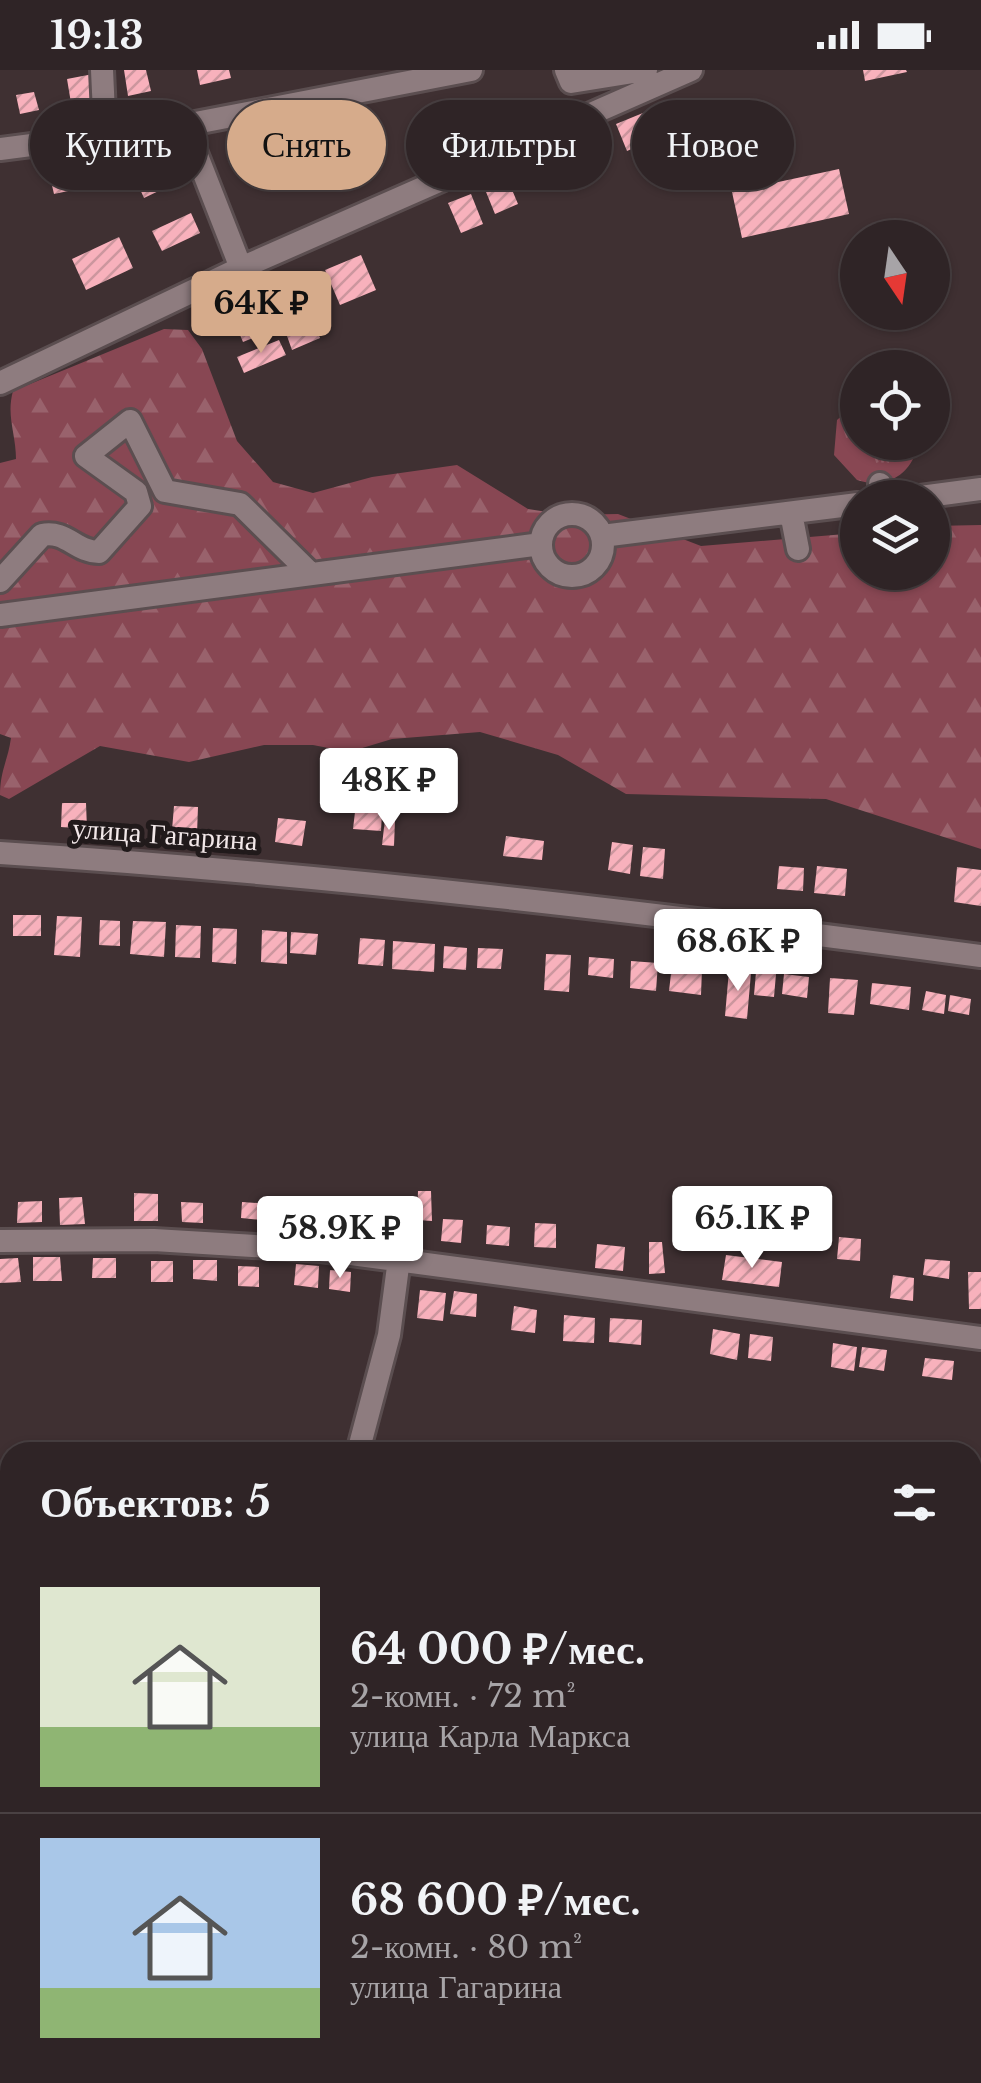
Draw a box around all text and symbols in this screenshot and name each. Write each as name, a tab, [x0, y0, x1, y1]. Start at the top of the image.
text: 19:13	[50, 12, 144, 59]
chip: Купить	[30, 100, 207, 190]
chip: Снять	[227, 100, 386, 190]
chip: Фильтры	[406, 100, 612, 190]
chip: Новое	[632, 100, 794, 190]
north arrow	[840, 220, 950, 330]
map controls	[840, 220, 950, 590]
pin: 64K ₽	[191, 271, 331, 356]
text: 64K ₽	[213, 283, 309, 323]
button: locate	[840, 350, 950, 460]
button: layers	[840, 480, 950, 590]
pin: 48K ₽	[319, 748, 459, 833]
text: 48K ₽	[342, 760, 436, 800]
street label: улица Гагарина	[71, 811, 259, 858]
pin: 68.6K ₽	[646, 909, 830, 994]
text: 68.6K ₽	[676, 921, 800, 961]
pin: 65.1K ₽	[660, 1186, 844, 1271]
pin: 58.9K ₽	[248, 1196, 432, 1281]
text: 65.1K ₽	[694, 1198, 810, 1238]
text: 58.9K ₽	[279, 1208, 401, 1248]
icon: filters	[887, 1475, 942, 1530]
text: Объектов: 5	[40, 1476, 271, 1528]
text: 64 000 ₽/мес.	[350, 1623, 645, 1675]
icon: home	[120, 1627, 240, 1747]
text: 2-комн. · 72 m²	[350, 1676, 576, 1716]
text: улица Карла Маркса	[350, 1716, 630, 1756]
text: 68 600 ₽/мес.	[350, 1874, 641, 1926]
icon: home	[120, 1878, 240, 1998]
text: 2-комн. · 80 m²	[350, 1927, 582, 1967]
text: улица Гагарина	[350, 1967, 562, 2007]

